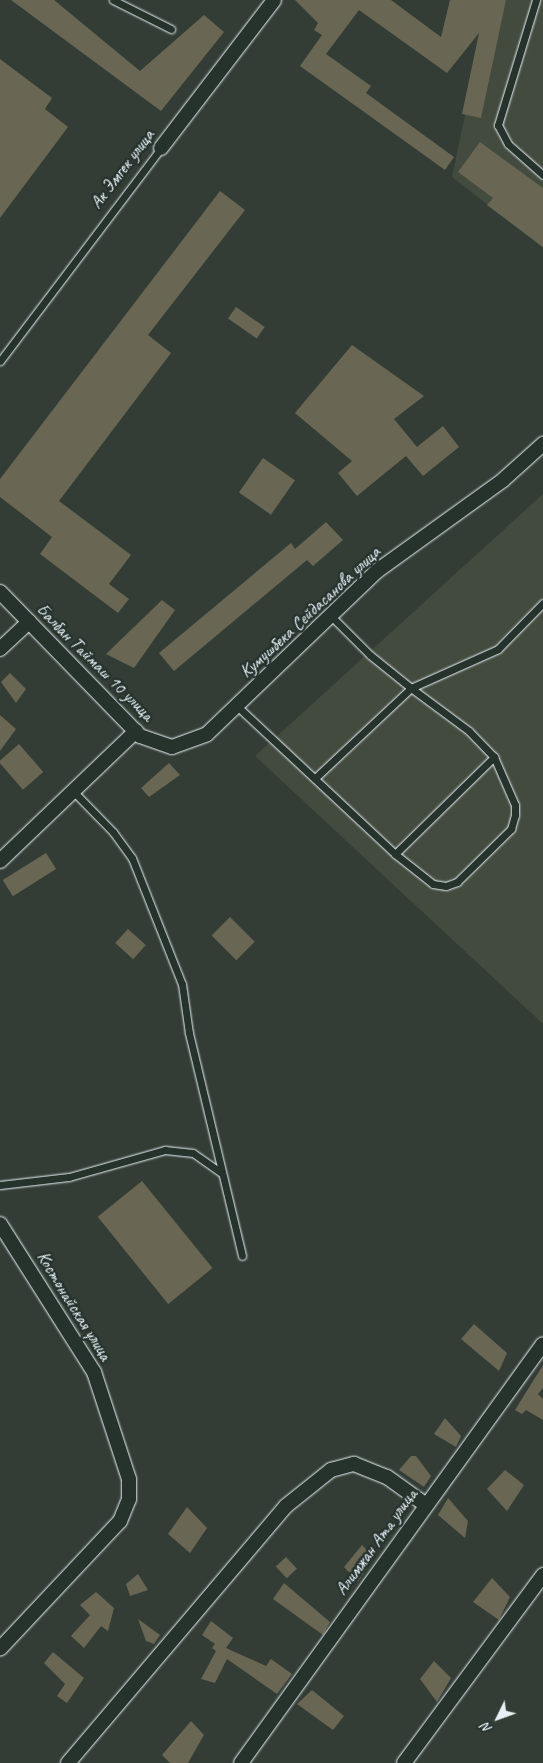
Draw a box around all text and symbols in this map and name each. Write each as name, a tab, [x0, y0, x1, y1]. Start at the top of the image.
street label: Ак Эмгек улица	[85, 125, 159, 213]
street label: Кумушбека Сейдасанова улица	[235, 541, 385, 683]
street label: Балбан Таймаш 10 улица	[32, 599, 158, 725]
street label: Костонайская улица	[31, 1247, 117, 1365]
street label: Алимжан Ата улица	[330, 1485, 422, 1599]
north arrow	[473, 1693, 523, 1743]
text: N	[477, 1719, 496, 1737]

